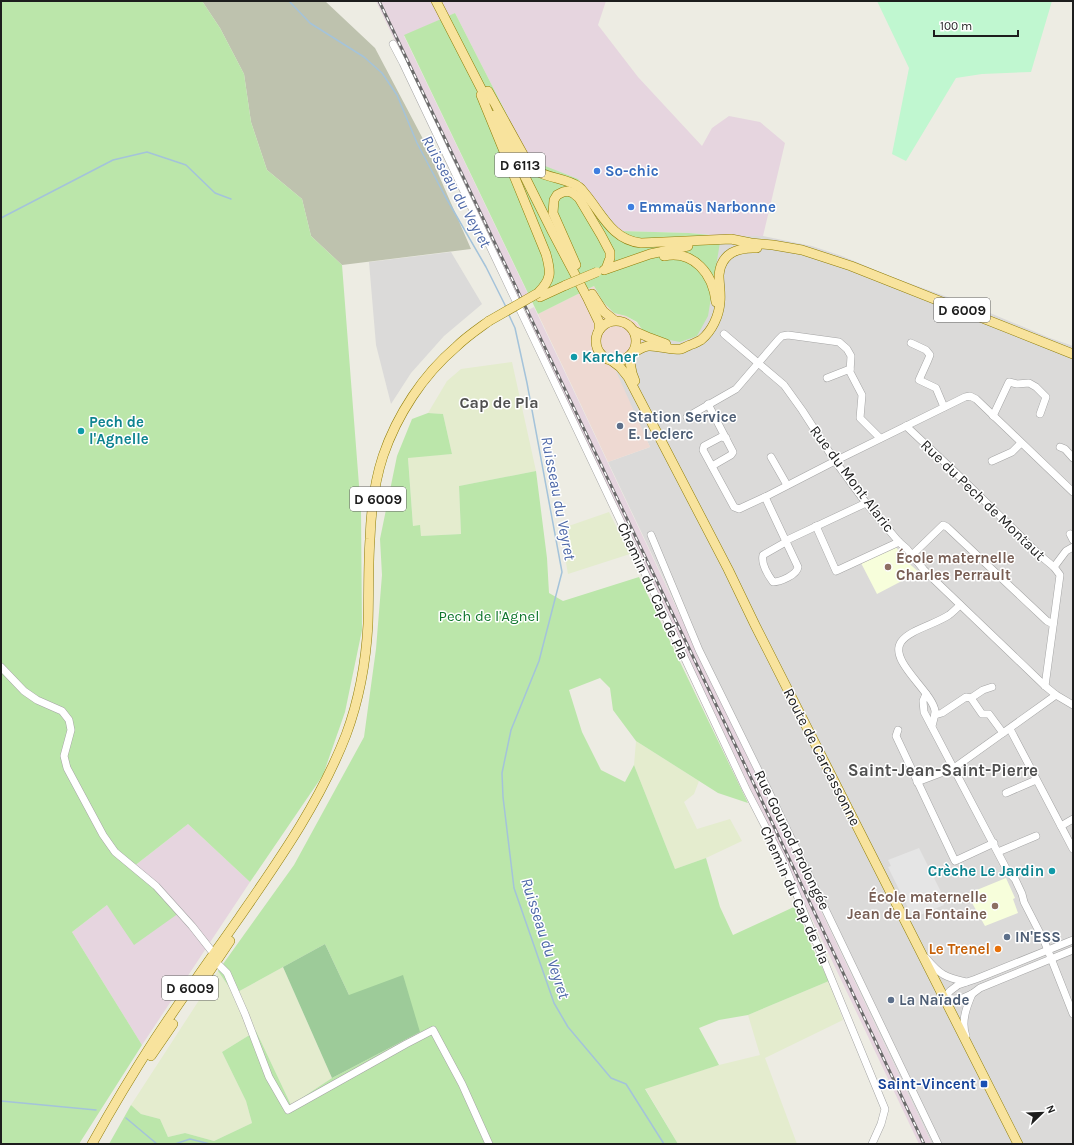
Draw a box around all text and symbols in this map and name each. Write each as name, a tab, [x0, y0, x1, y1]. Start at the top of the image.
scale bar	[934, 12, 1018, 38]
text: 100 m	[940, 19, 972, 33]
water label: Ruisseau du Veyret	[418, 132, 496, 251]
road number: D 6113	[495, 153, 545, 177]
place label: So-chic	[605, 162, 659, 180]
marker: So-chic	[592, 166, 602, 176]
place label: Emmaüs Narbonne	[639, 198, 776, 216]
marker: Emmaüs Narbonne	[626, 202, 636, 212]
road number: D 6009	[934, 298, 990, 322]
place label: Karcher	[582, 348, 638, 366]
marker: Karcher	[569, 352, 579, 362]
district label: Cap de Pla	[459, 393, 539, 412]
place label: Station Service E. Leclerc	[628, 408, 737, 443]
place label: Pech de l'Agnelle	[89, 413, 149, 448]
marker: Station Service E. Leclerc	[615, 421, 625, 431]
street label: Rue du Mont Alaric	[806, 422, 898, 536]
marker: Pech de l'Agnelle	[76, 426, 86, 436]
water label: Ruisseau du Veyret	[537, 435, 580, 562]
street label: Rue du Pech de Montaut	[917, 436, 1049, 564]
road number: D 6009	[350, 487, 406, 511]
street label: Chemin du Cap de Pla	[613, 520, 693, 662]
place label: École maternelle Charles Perrault	[896, 548, 1015, 584]
marker: École maternelle Charles Perrault	[883, 562, 893, 572]
park label: Pech de l'Agnel	[439, 607, 539, 625]
street label: Route de Carcassonne	[779, 685, 865, 829]
district label: Saint-Jean-Saint-Pierre	[848, 760, 1038, 780]
street label: Rue Gounod Prolongée	[750, 767, 834, 913]
street label: Chemin du Cap de Pla	[756, 823, 834, 967]
place label: Crèche Le Jardin	[928, 862, 1044, 880]
marker: Crèche Le Jardin	[1047, 866, 1057, 876]
water label: Ruisseau du Veyret	[517, 875, 574, 1001]
place label: École maternelle Jean de La Fontaine	[847, 887, 987, 923]
marker: École maternelle Jean de La Fontaine	[990, 901, 1000, 911]
place label: IN'ESS	[1015, 928, 1061, 946]
marker: IN'ESS	[1002, 932, 1012, 942]
place label: Le Trenel	[928, 940, 990, 958]
marker: Le Trenel	[993, 944, 1003, 954]
road number: D 6009	[162, 976, 218, 1000]
place label: La Naïade	[899, 991, 969, 1009]
marker: La Naïade	[886, 995, 896, 1005]
place label: Saint-Vincent	[877, 1075, 976, 1093]
marker: Saint-Vincent	[979, 1079, 989, 1089]
north arrow	[1022, 1093, 1062, 1133]
text: N	[1043, 1103, 1058, 1115]

